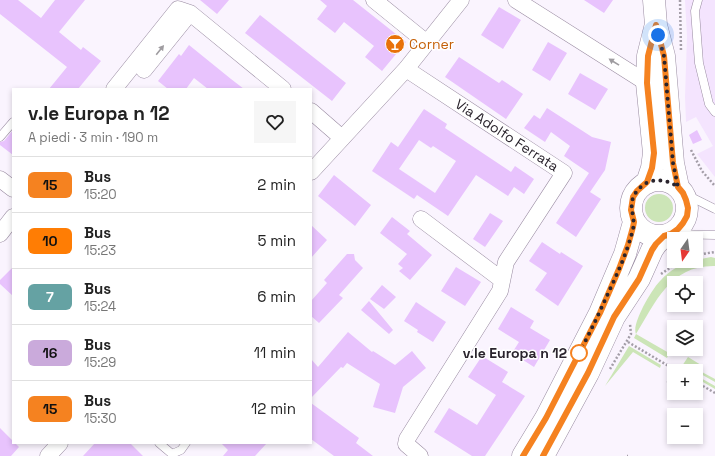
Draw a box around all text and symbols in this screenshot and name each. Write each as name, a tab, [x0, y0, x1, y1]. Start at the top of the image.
your location	[648, 25, 668, 45]
bar icon: Corner	[384, 33, 406, 55]
place label: Corner	[409, 35, 454, 53]
one-way arrow	[155, 45, 164, 55]
one-way arrow	[608, 59, 620, 66]
street label: Via Adolfo Ferrata	[452, 95, 562, 175]
text: v.le Europa n 12	[28, 101, 170, 126]
button: heart	[254, 101, 296, 143]
text: A piedi · 3 min · 190 m	[28, 129, 158, 146]
text: Bus	[84, 167, 111, 186]
text: 2 min	[257, 175, 296, 194]
text: 15	[43, 176, 57, 194]
text: 15:20	[84, 186, 117, 203]
text: Bus	[84, 223, 111, 242]
text: 5 min	[257, 231, 296, 250]
text: 10	[42, 232, 58, 250]
north arrow	[667, 232, 703, 268]
map controls	[667, 232, 703, 444]
text: 15:23	[84, 242, 116, 259]
button: locate	[667, 276, 703, 312]
text: Bus	[84, 279, 111, 298]
text: 6 min	[257, 287, 296, 306]
text: 7	[46, 288, 54, 306]
text: 15:24	[84, 298, 116, 315]
button: layers	[667, 320, 703, 356]
text: Bus	[84, 335, 111, 354]
text: 11 min	[254, 343, 296, 362]
text: 16	[43, 344, 57, 362]
place label: v.le Europa n 12	[463, 344, 567, 362]
marker: v.le Europa n 12	[570, 344, 588, 362]
text: 15:29	[84, 354, 116, 371]
button: +	[667, 364, 703, 400]
text: Bus	[84, 391, 111, 410]
text: 12 min	[251, 399, 296, 418]
text: 15	[43, 400, 57, 418]
button: −	[667, 408, 703, 444]
text: 15:30	[84, 410, 117, 427]

